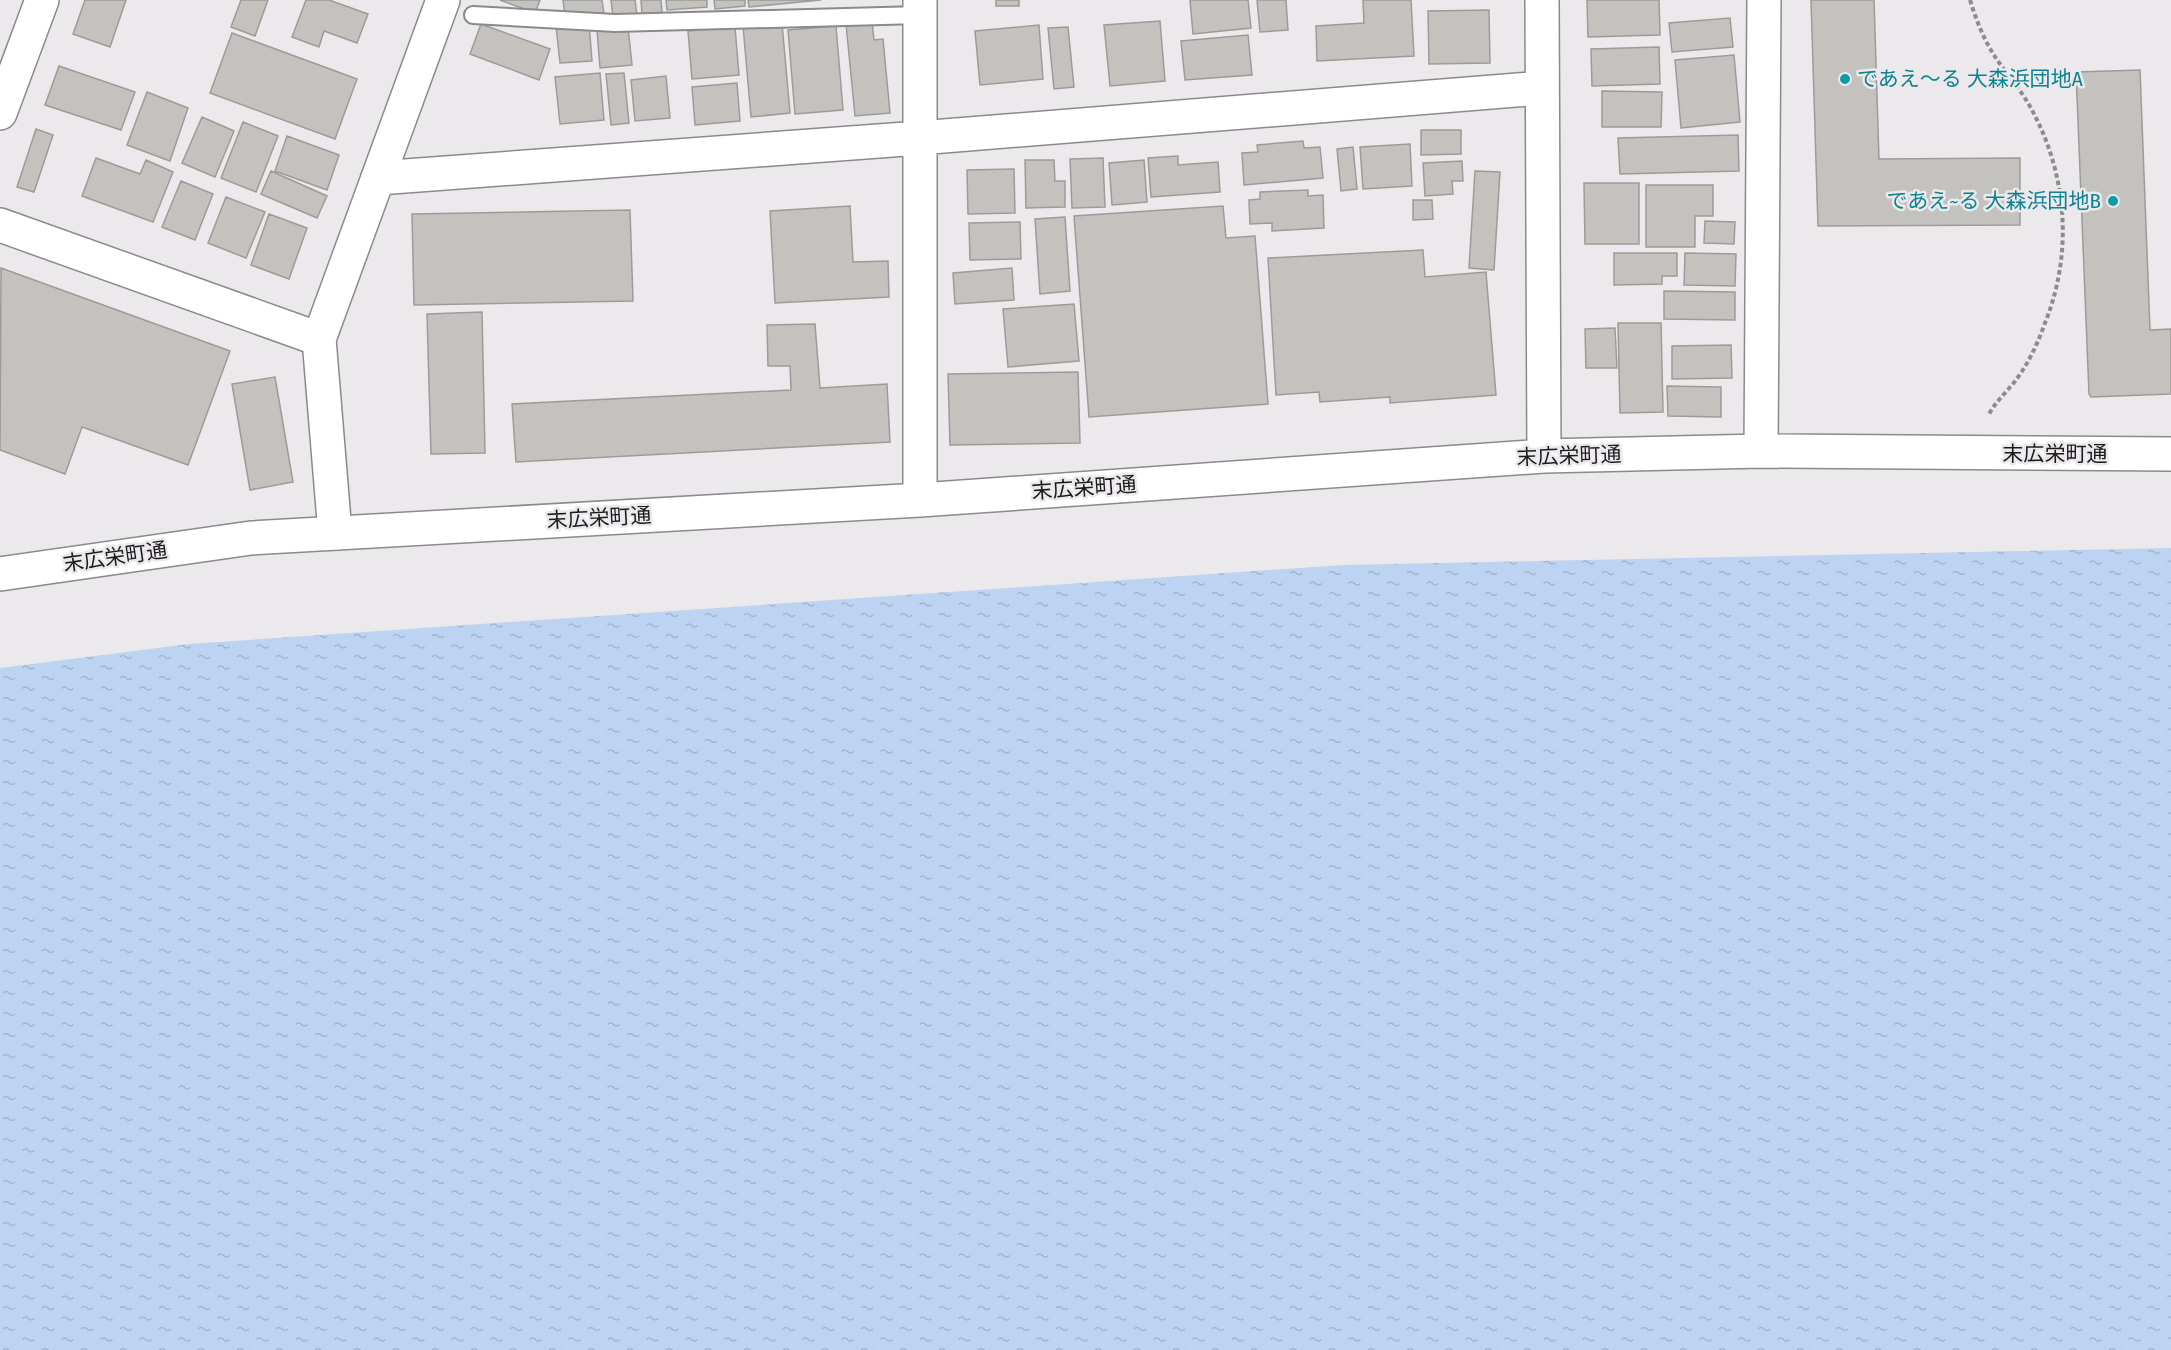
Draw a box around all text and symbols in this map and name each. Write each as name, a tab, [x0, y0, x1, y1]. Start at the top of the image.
place label: であえ～る 大森浜団地A	[1857, 66, 2083, 92]
marker: であえ～る 大森浜団地A	[1838, 72, 1852, 86]
place label: であえ~る 大森浜団地B	[1886, 188, 2101, 214]
marker: であえ~る 大森浜団地B	[2106, 194, 2120, 208]
street label: 末広栄町通	[1516, 441, 1622, 471]
street label: 末広栄町通	[2003, 441, 2108, 467]
street label: 末広栄町通	[1031, 471, 1137, 505]
street label: 末広栄町通	[546, 502, 652, 534]
street label: 末広栄町通	[61, 537, 169, 577]

